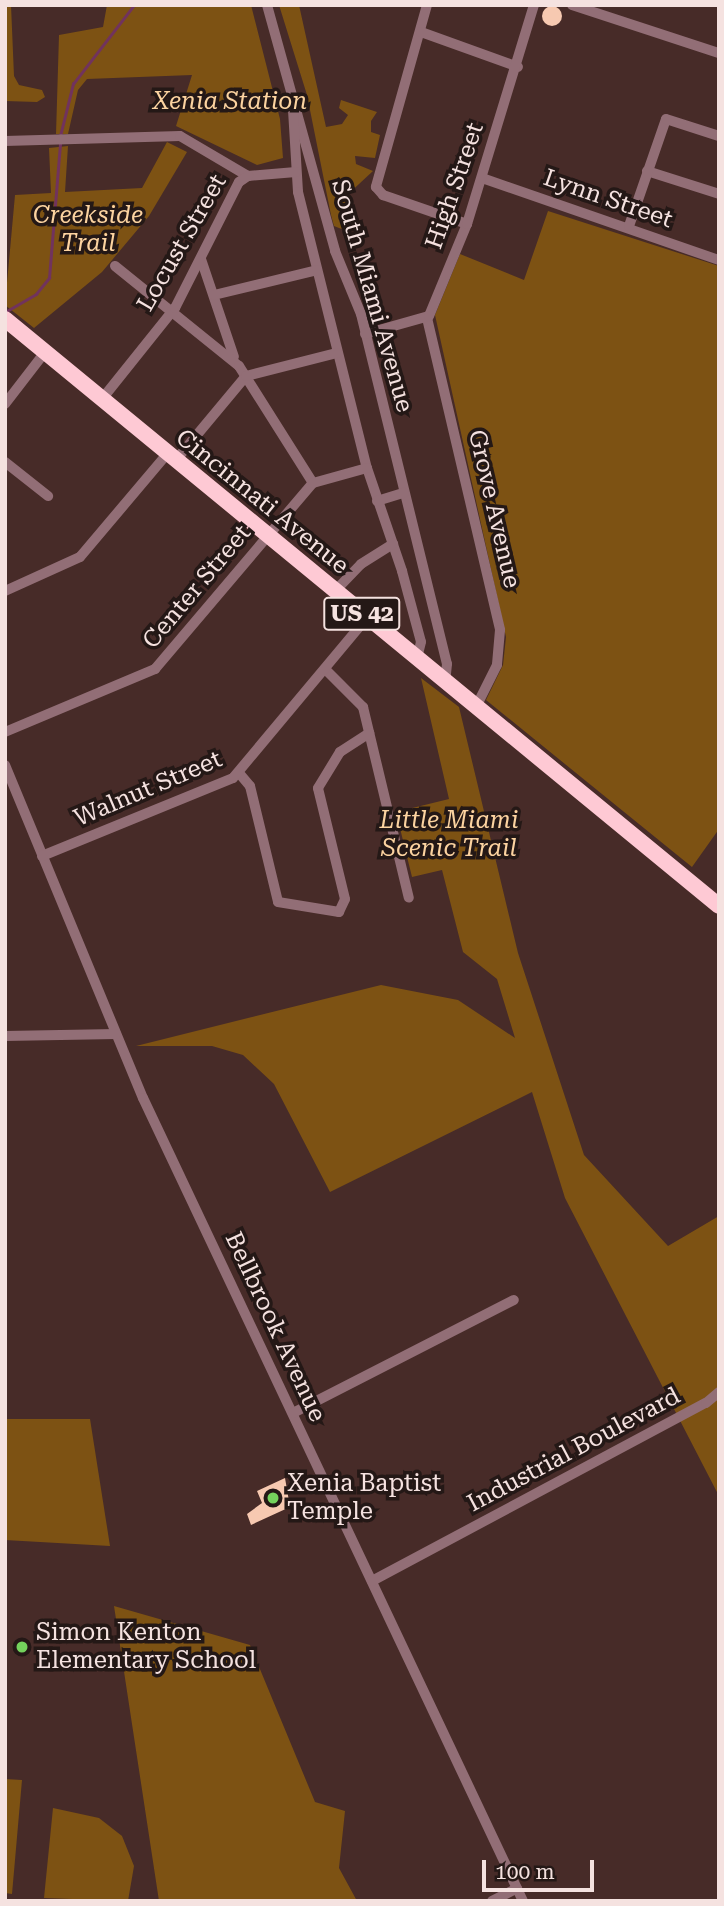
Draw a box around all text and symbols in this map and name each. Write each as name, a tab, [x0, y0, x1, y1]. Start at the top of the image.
park label: Xenia Station	[153, 88, 307, 116]
street label: High Street	[420, 119, 490, 253]
street label: Lynn Street	[540, 163, 676, 235]
street label: Locust Street	[131, 169, 233, 317]
street label: South Miami Avenue	[325, 176, 419, 416]
park label: Creekside Trail	[33, 202, 143, 258]
street label: Cincinnati Avenue	[170, 423, 354, 581]
street label: Grove Avenue	[462, 427, 526, 591]
street label: Center Street	[137, 519, 257, 655]
road number: US 42	[322, 594, 402, 634]
street label: Walnut Street	[70, 745, 226, 833]
park label: Little Miami Scenic Trail	[380, 807, 518, 863]
street label: Bellbrook Avenue	[218, 1228, 332, 1426]
street label: Industrial Boulevard	[463, 1382, 685, 1518]
place label: Xenia Baptist Temple	[287, 1470, 441, 1526]
marker: Xenia Baptist Temple	[265, 1490, 281, 1506]
place label: Simon Kenton Elementary School	[36, 1619, 256, 1675]
marker: Simon Kenton Elementary School	[14, 1639, 30, 1655]
scale bar	[486, 1846, 598, 1890]
text: 100 m	[495, 1860, 555, 1884]

